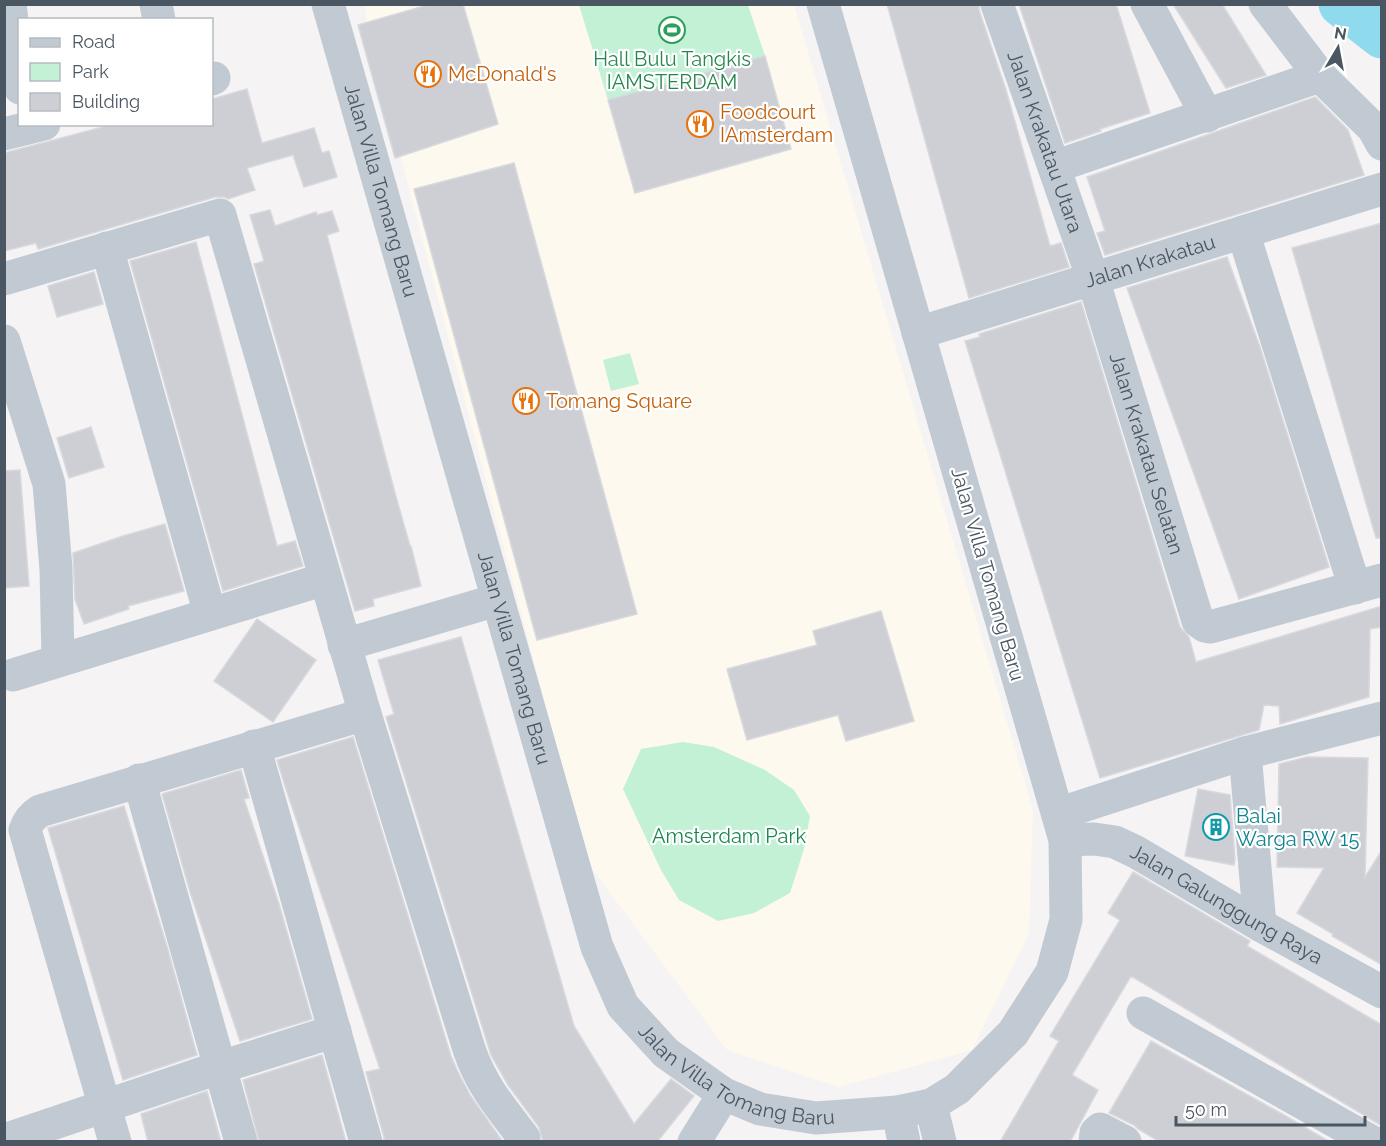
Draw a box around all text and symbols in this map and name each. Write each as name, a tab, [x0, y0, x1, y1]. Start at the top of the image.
sports icon: Hall Bulu Tangkis IAMSTERDAM	[657, 15, 687, 45]
legend	[18, 18, 213, 126]
north arrow	[1308, 18, 1368, 78]
text: N	[1333, 23, 1348, 44]
text: Road	[72, 31, 115, 52]
place label: Hall Bulu Tangkis IAMSTERDAM	[593, 47, 751, 94]
street label: Jalan Krakatau Utara	[1002, 48, 1088, 236]
restaurant icon: McDonald's	[413, 59, 443, 89]
text: Park	[72, 61, 109, 82]
place label: McDonald's	[448, 62, 556, 86]
street label: Jalan Villa Tomang Baru	[339, 81, 423, 300]
text: Building	[72, 91, 140, 112]
place label: Foodcourt IAmsterdam	[720, 100, 833, 147]
restaurant icon: Foodcourt IAmsterdam	[685, 109, 715, 139]
street label: Jalan Krakatau	[1082, 229, 1218, 292]
street label: Jalan Krakatau Selatan	[1104, 350, 1189, 557]
restaurant icon: Tomang Square	[511, 386, 541, 416]
place label: Tomang Square	[546, 389, 692, 413]
street label: Jalan Villa Tomang Baru	[946, 465, 1030, 683]
street label: Jalan Villa Tomang Baru	[473, 549, 556, 767]
place label: Balai Warga RW 15	[1236, 804, 1359, 851]
building icon: Balai Warga RW 15	[1201, 812, 1231, 842]
park label: Amsterdam Park	[652, 824, 807, 848]
street label: Jalan Galunggung Raya	[1127, 839, 1327, 969]
street label: Jalan Villa Tomang Baru	[633, 1019, 836, 1130]
scale bar	[1176, 1089, 1365, 1127]
text: 50 m	[1185, 1099, 1227, 1120]

